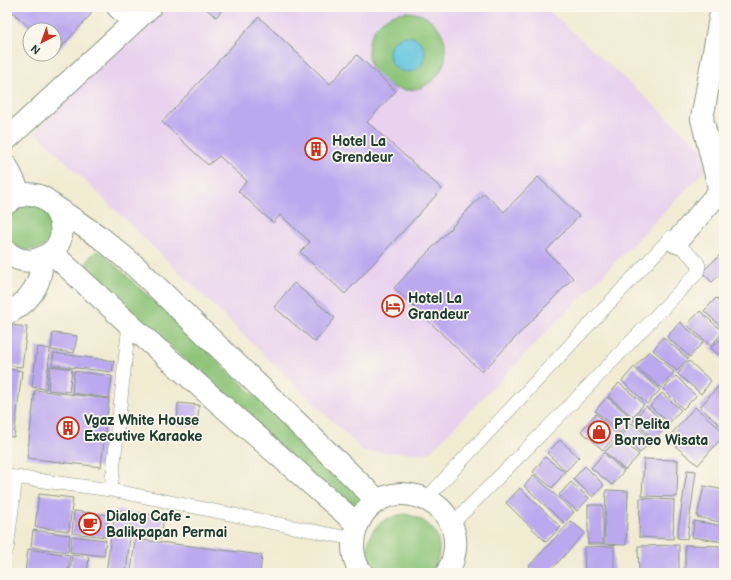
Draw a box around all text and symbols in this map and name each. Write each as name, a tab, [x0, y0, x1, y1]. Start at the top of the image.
north arrow	[22, 22, 62, 62]
text: N	[28, 42, 43, 57]
place label: Hotel La Grendeur	[332, 133, 393, 166]
building icon: Hotel La Grendeur	[303, 136, 329, 162]
place label: Hotel La Grandeur	[408, 290, 469, 323]
hotel icon: Hotel La Grandeur	[380, 293, 406, 319]
place label: Vgaz White House Executive Karaoke	[84, 412, 202, 445]
building icon: Vgaz White House Executive Karaoke	[55, 415, 81, 441]
place label: PT Pelita Borneo Wisata	[614, 416, 708, 449]
shop icon: PT Pelita Borneo Wisata	[586, 419, 612, 445]
place label: Dialog Cafe - Balikpapan Permai	[106, 508, 227, 541]
cafe icon: Dialog Cafe - Balikpapan Permai	[77, 511, 103, 537]

